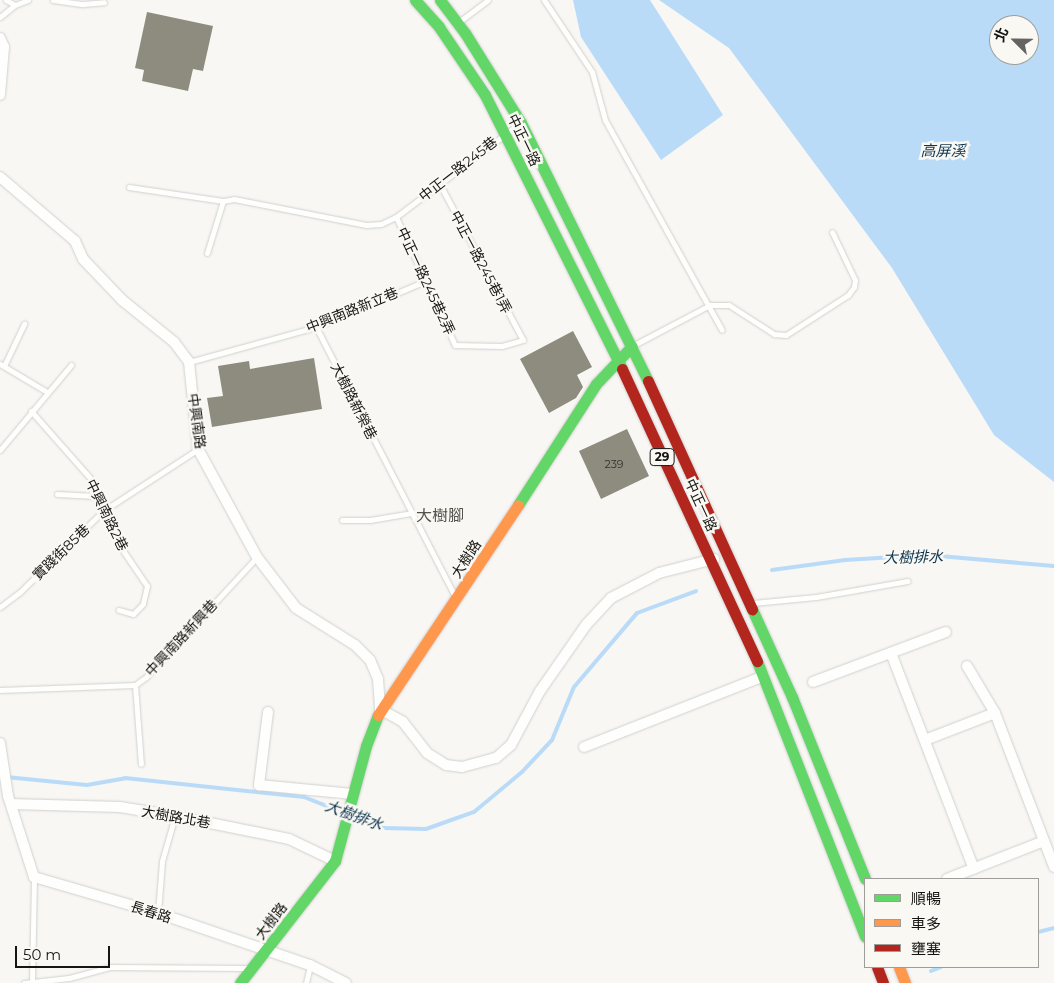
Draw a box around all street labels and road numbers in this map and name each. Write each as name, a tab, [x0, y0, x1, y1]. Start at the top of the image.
street label: 中正一路	[504, 111, 544, 169]
street label: 中正一路245巷	[415, 133, 501, 205]
street label: 中正一路245巷1弄	[447, 208, 515, 316]
street label: 中正一路245巷2弄	[394, 225, 458, 337]
street label: 中興南路新立巷	[303, 284, 401, 336]
street label: 大樹路新榮巷	[327, 360, 381, 442]
street label: 中興南路	[185, 392, 209, 450]
road number: 29	[650, 448, 674, 467]
street label: 中興南路2巷	[82, 476, 132, 554]
street label: 中正一路	[682, 476, 720, 534]
street label: 實踐街85巷	[29, 521, 93, 583]
street label: 大樹路	[448, 537, 484, 581]
street label: 中興南路新興巷	[141, 596, 221, 680]
street label: 大樹路北巷	[140, 803, 212, 831]
street label: 長春路	[128, 898, 174, 926]
street label: 大樹路	[252, 899, 290, 943]

